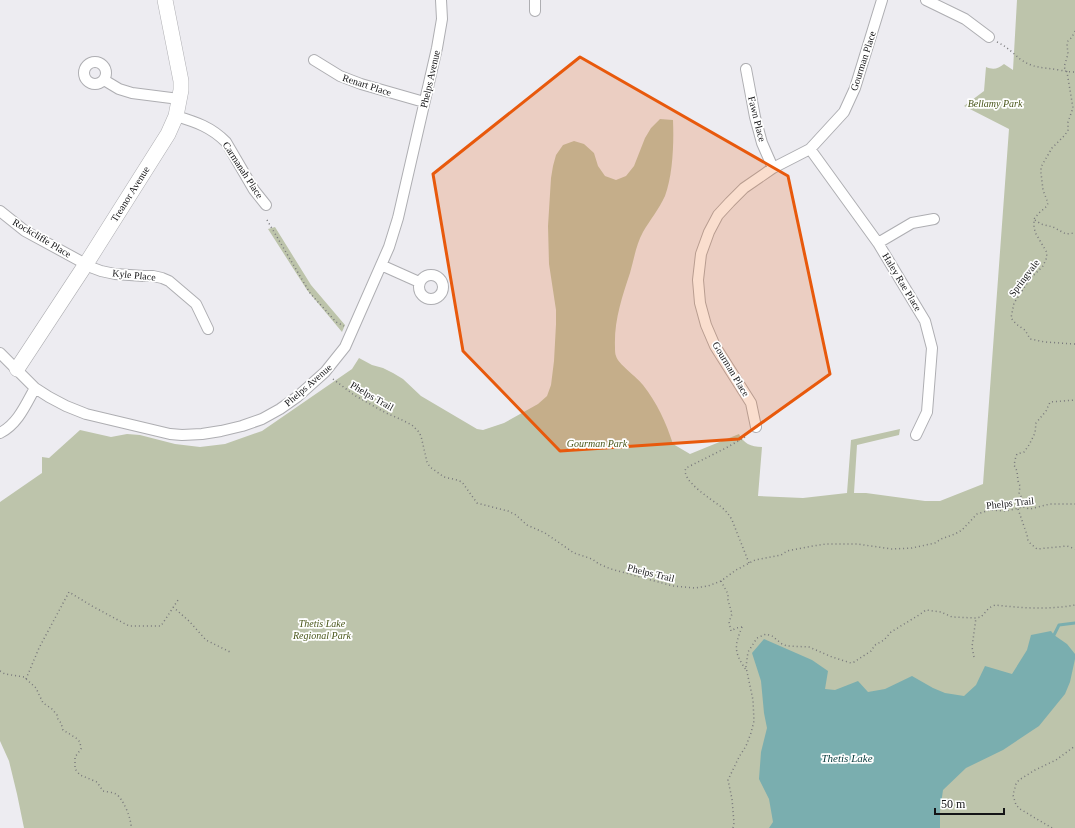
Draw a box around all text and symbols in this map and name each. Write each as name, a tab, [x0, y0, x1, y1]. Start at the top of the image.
street label: Gourman Place	[848, 29, 878, 92]
street label: Phelps Avenue	[418, 48, 442, 109]
street label: Renart Place	[341, 72, 393, 98]
street label: Fawn Place	[746, 95, 768, 143]
park label: Bellamy Park	[968, 98, 1023, 109]
street label: Carmanah Place	[221, 140, 266, 201]
street label: Treanor Avenue	[108, 164, 152, 224]
street label: Rockcliffe Place	[11, 216, 74, 260]
street label: Haley Rae Place	[880, 251, 924, 314]
street label: Springvale	[1007, 257, 1042, 299]
street label: Kyle Place	[112, 267, 157, 283]
street label: Gourman Place	[710, 340, 752, 399]
street label: Phelps Avenue	[282, 361, 334, 408]
street label: Phelps Trail	[348, 379, 396, 413]
park label: Gourman Park	[567, 438, 628, 449]
street label: Phelps Trail	[986, 495, 1035, 511]
street label: Phelps Trail	[626, 562, 676, 584]
park label: Thetis Lake Regional Park	[292, 618, 352, 641]
water label: Thetis Lake	[821, 752, 873, 764]
scale bar	[935, 790, 1004, 816]
text: 50 m	[941, 797, 966, 811]

